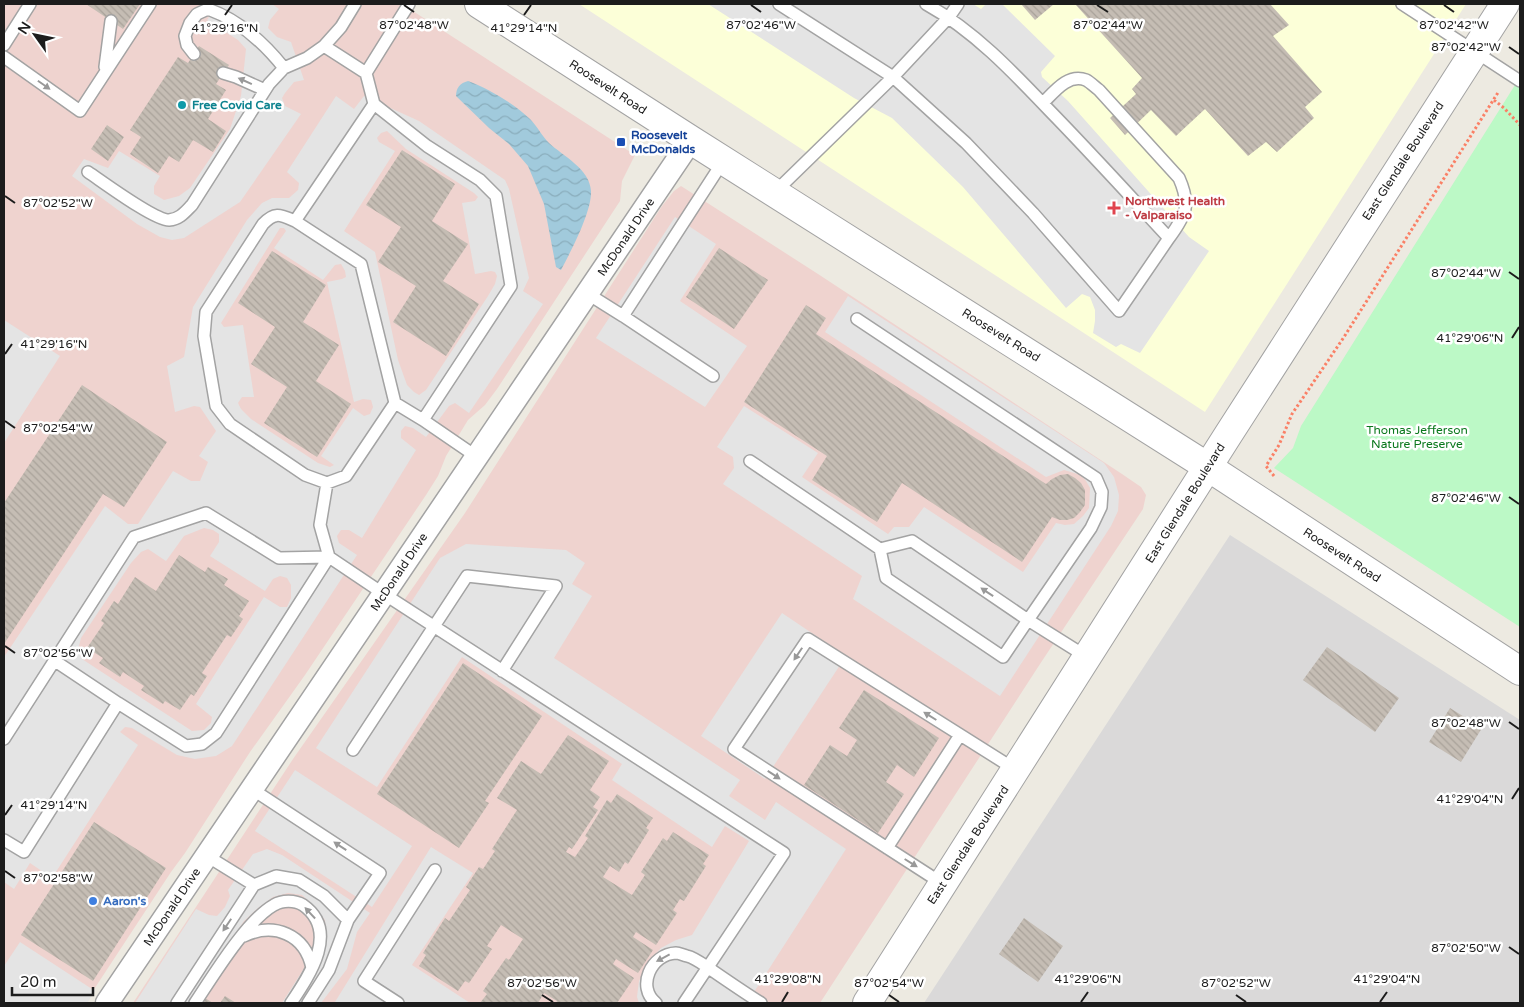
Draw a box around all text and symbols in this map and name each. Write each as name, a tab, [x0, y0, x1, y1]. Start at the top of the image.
north arrow	[10, 10, 60, 60]
text: 87°02'48"W	[379, 18, 449, 32]
text: 87°02'46"W	[726, 18, 796, 32]
text: 87°02'44"W	[1073, 18, 1143, 32]
text: 87°02'42"W	[1419, 18, 1489, 32]
text: N	[14, 19, 35, 38]
text: 41°29'16"N	[192, 21, 259, 35]
text: 41°29'14"N	[491, 21, 558, 35]
text: 87°02'42"W	[1431, 40, 1501, 54]
street label: Roosevelt Road	[567, 57, 649, 117]
one-way arrow	[238, 76, 252, 84]
one-way arrow	[37, 80, 51, 90]
place label: Free Covid Care	[192, 98, 282, 112]
marker: Free Covid Care	[176, 99, 188, 111]
street label: East Glendale Boulevard	[1359, 99, 1447, 223]
place label: Roosevelt McDonalds	[631, 128, 696, 156]
marker: Roosevelt McDonalds	[615, 136, 627, 148]
place label: Northwest Health - Valparaiso	[1125, 194, 1225, 223]
street label: McDonald Drive	[595, 195, 657, 279]
text: 87°02'52"W	[23, 196, 93, 210]
marker: Northwest Health - Valparaiso	[1107, 201, 1121, 215]
text: 87°02'44"W	[1431, 266, 1501, 280]
street label: Roosevelt Road	[959, 305, 1043, 365]
text: 41°29'06"N	[1437, 331, 1504, 345]
text: 41°29'16"N	[21, 337, 88, 351]
text: 87°02'54"W	[23, 421, 93, 435]
park label: Thomas Jefferson Nature Preserve	[1366, 423, 1468, 451]
street label: East Glendale Boulevard	[1142, 440, 1228, 566]
text: 87°02'46"W	[1431, 491, 1501, 505]
street label: Roosevelt Road	[1301, 525, 1383, 585]
street label: McDonald Drive	[368, 530, 430, 614]
one-way arrow	[980, 587, 994, 597]
text: 87°02'56"W	[23, 646, 93, 660]
one-way arrow	[793, 647, 803, 661]
one-way arrow	[924, 711, 937, 721]
text: 87°02'48"W	[1431, 716, 1501, 730]
one-way arrow	[768, 771, 781, 780]
street label: East Glendale Boulevard	[924, 783, 1012, 907]
text: 41°29'04"N	[1437, 792, 1504, 806]
text: 41°29'14"N	[21, 798, 88, 812]
one-way arrow	[333, 841, 346, 851]
one-way arrow	[904, 859, 918, 868]
street label: McDonald Drive	[141, 865, 203, 949]
text: 87°02'58"W	[23, 871, 93, 885]
place label: Aaron's	[103, 894, 146, 908]
marker: Aaron's	[87, 895, 99, 907]
one-way arrow	[304, 906, 315, 919]
one-way arrow	[222, 919, 232, 932]
text: 87°02'50"W	[1431, 941, 1501, 955]
one-way arrow	[656, 954, 671, 962]
scale bar	[12, 964, 94, 996]
text: 41°29'08"N	[755, 972, 822, 986]
text: 41°29'06"N	[1055, 972, 1122, 986]
text: 41°29'04"N	[1354, 972, 1421, 986]
text: 20 m	[20, 973, 57, 991]
text: 87°02'56"W	[507, 976, 577, 990]
text: 87°02'54"W	[854, 976, 924, 990]
text: 87°02'52"W	[1201, 976, 1271, 990]

